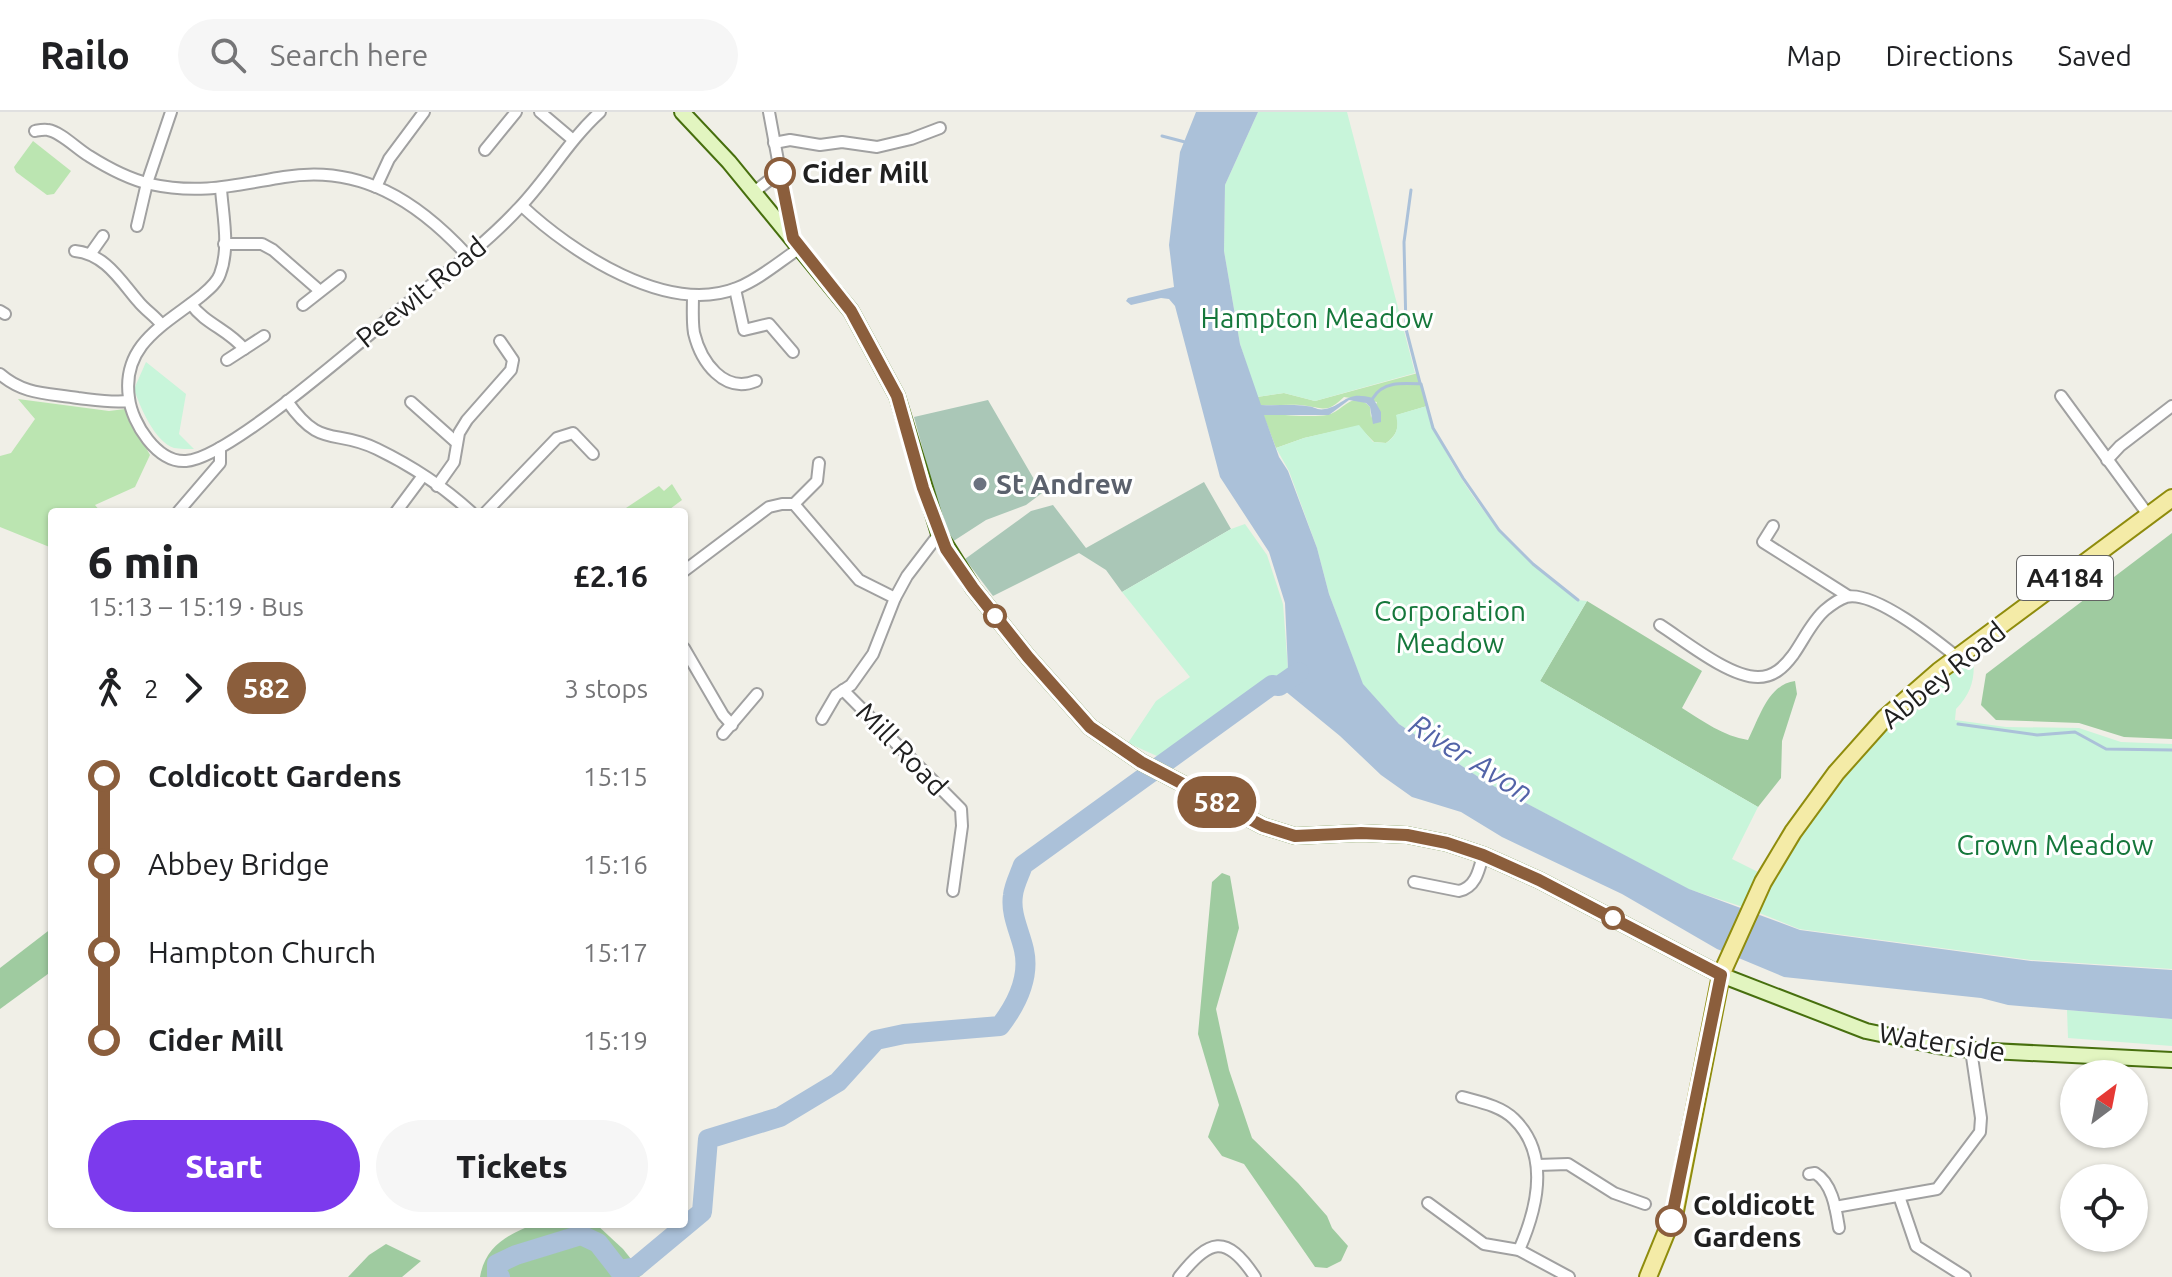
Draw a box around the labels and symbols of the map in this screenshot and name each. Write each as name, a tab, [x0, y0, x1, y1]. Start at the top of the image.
place label: Cider Mill	[802, 157, 928, 188]
marker: Cider Mill	[765, 158, 795, 188]
street label: Peewit Road	[350, 230, 492, 353]
park label: Hampton Meadow	[1201, 302, 1434, 333]
place label: St Andrew	[996, 468, 1133, 499]
marker: St Andrew	[971, 475, 989, 493]
road number: A4184	[2017, 556, 2113, 600]
park label: Corporation Meadow	[1374, 595, 1526, 658]
unlabelled marker	[984, 605, 1006, 627]
street label: Abbey Road	[1874, 615, 2011, 734]
street label: Mill Road	[851, 696, 954, 801]
water label: River Avon	[1404, 707, 1540, 809]
line badge: 582	[1171, 776, 1263, 828]
park label: Crown Meadow	[1957, 829, 2154, 860]
unlabelled marker	[1602, 907, 1624, 929]
street label: Waterside	[1877, 1016, 2007, 1067]
north arrow	[2060, 1060, 2148, 1148]
place label: Coldicott Gardens	[1693, 1189, 1815, 1252]
marker: Coldicott Gardens	[1656, 1206, 1686, 1236]

